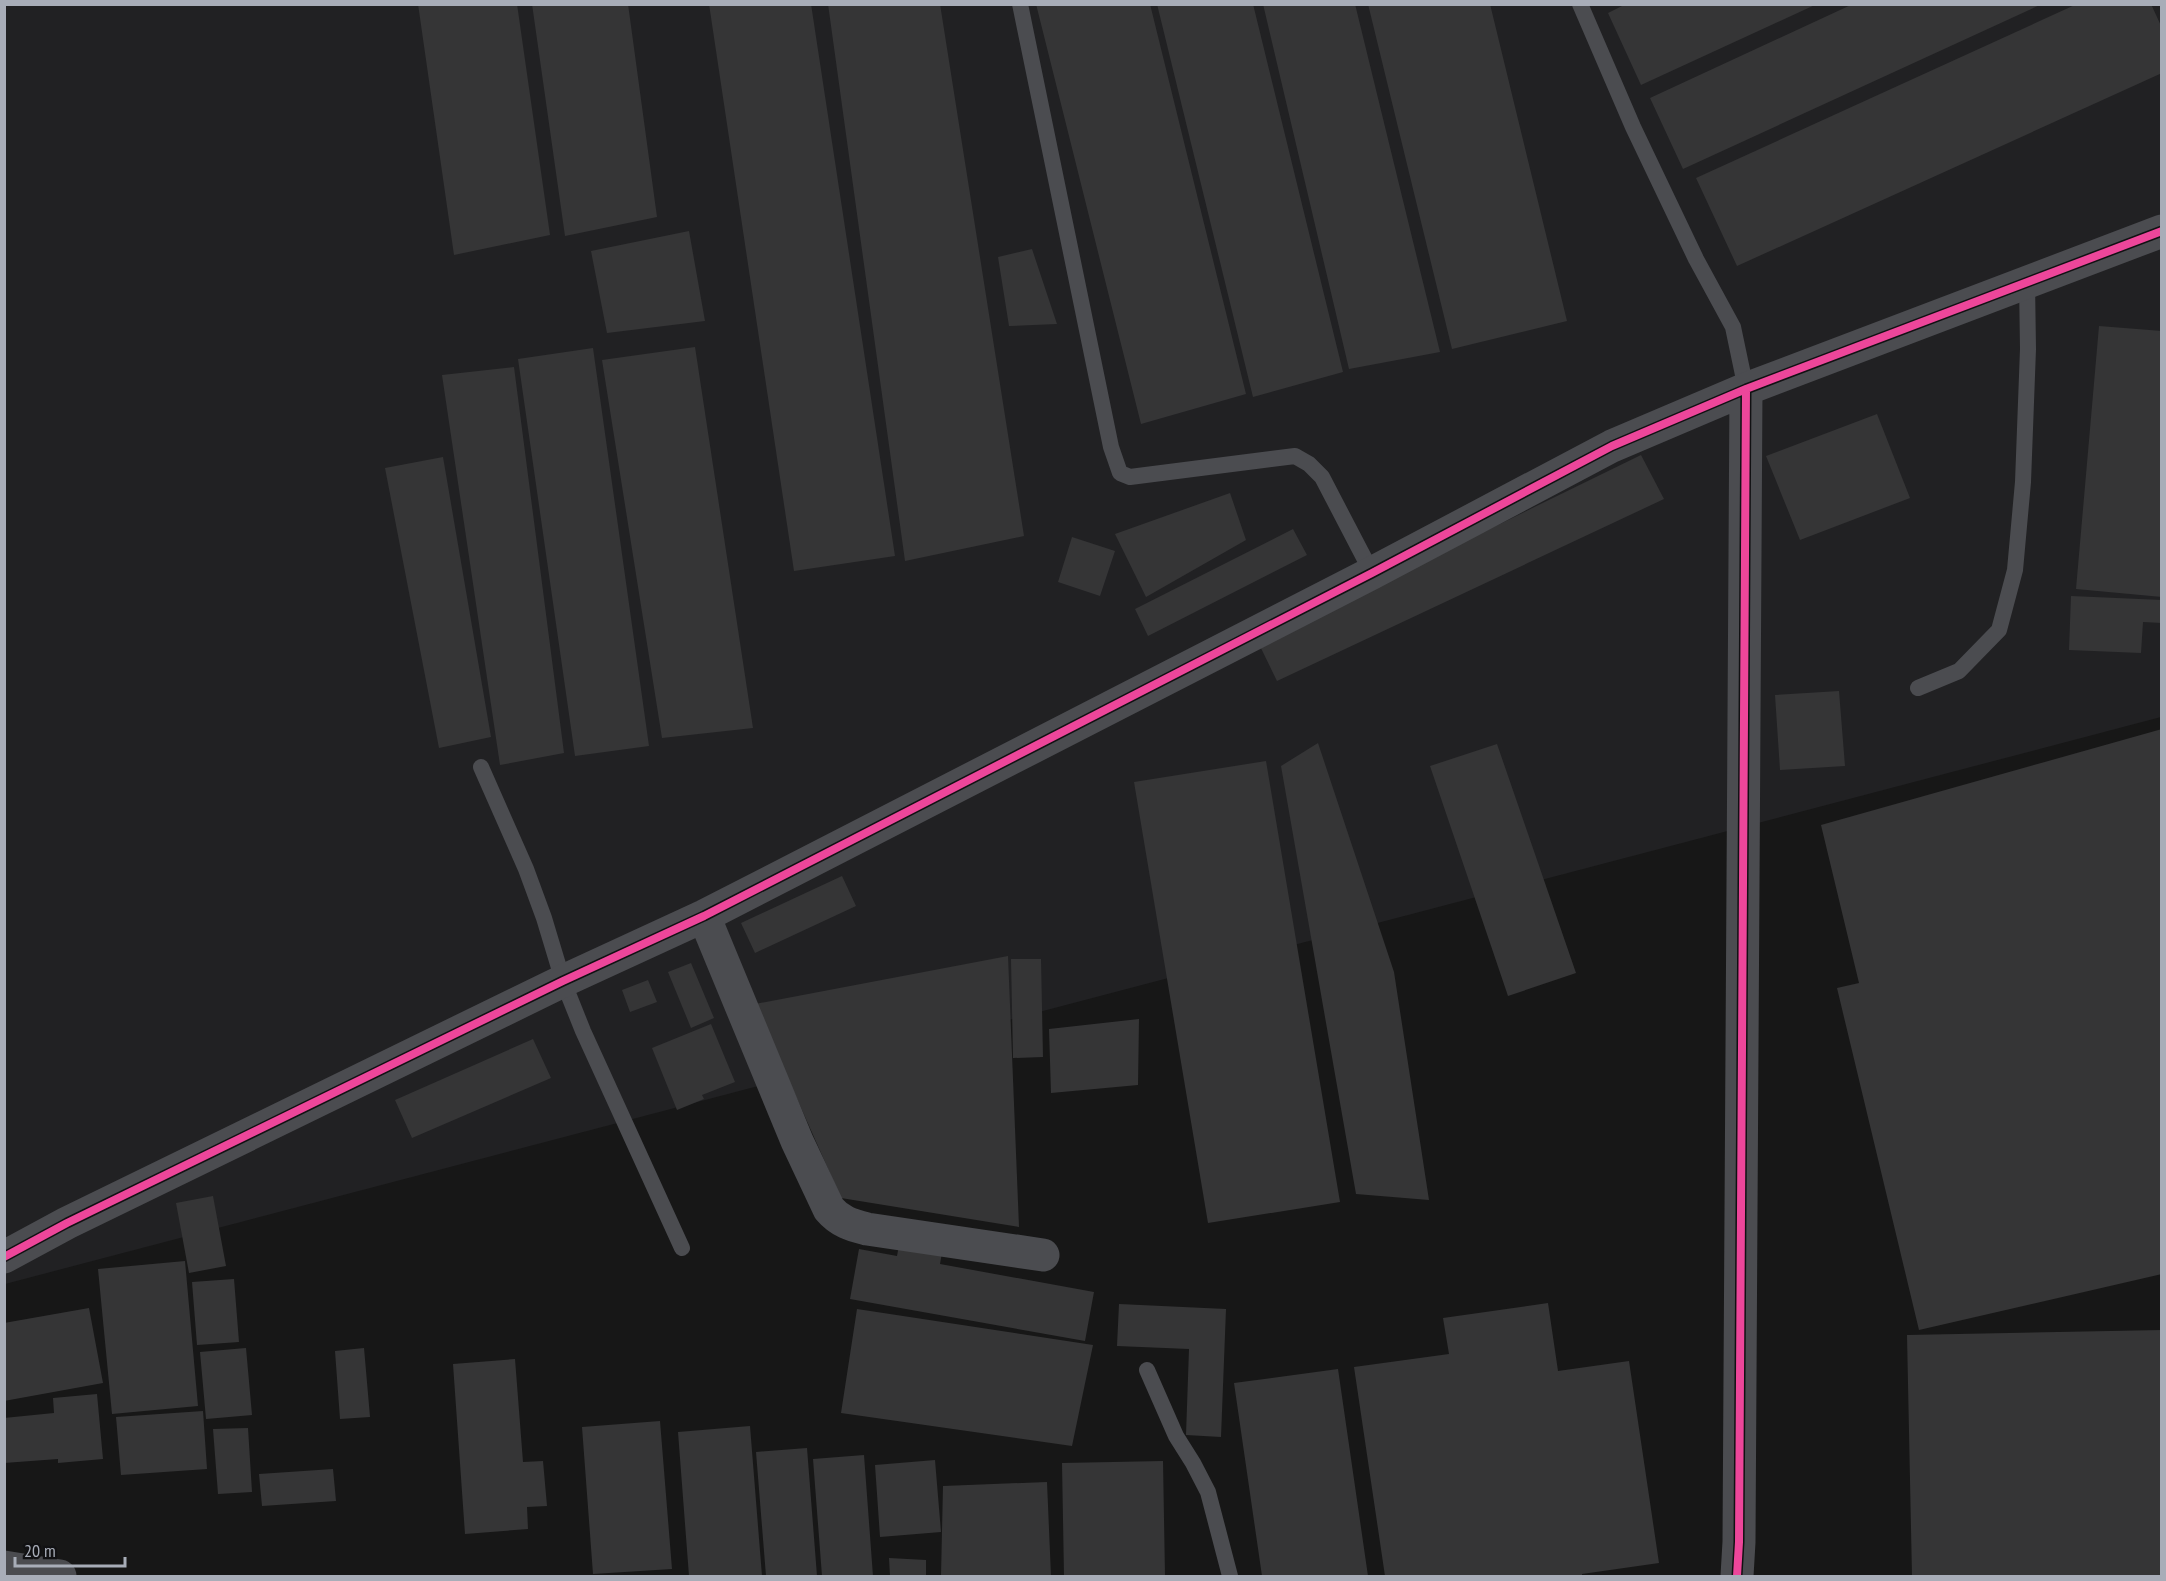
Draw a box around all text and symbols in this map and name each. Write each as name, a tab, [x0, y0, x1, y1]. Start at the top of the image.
scale bar	[15, 1530, 124, 1568]
text: 20 m	[24, 1539, 56, 1562]

